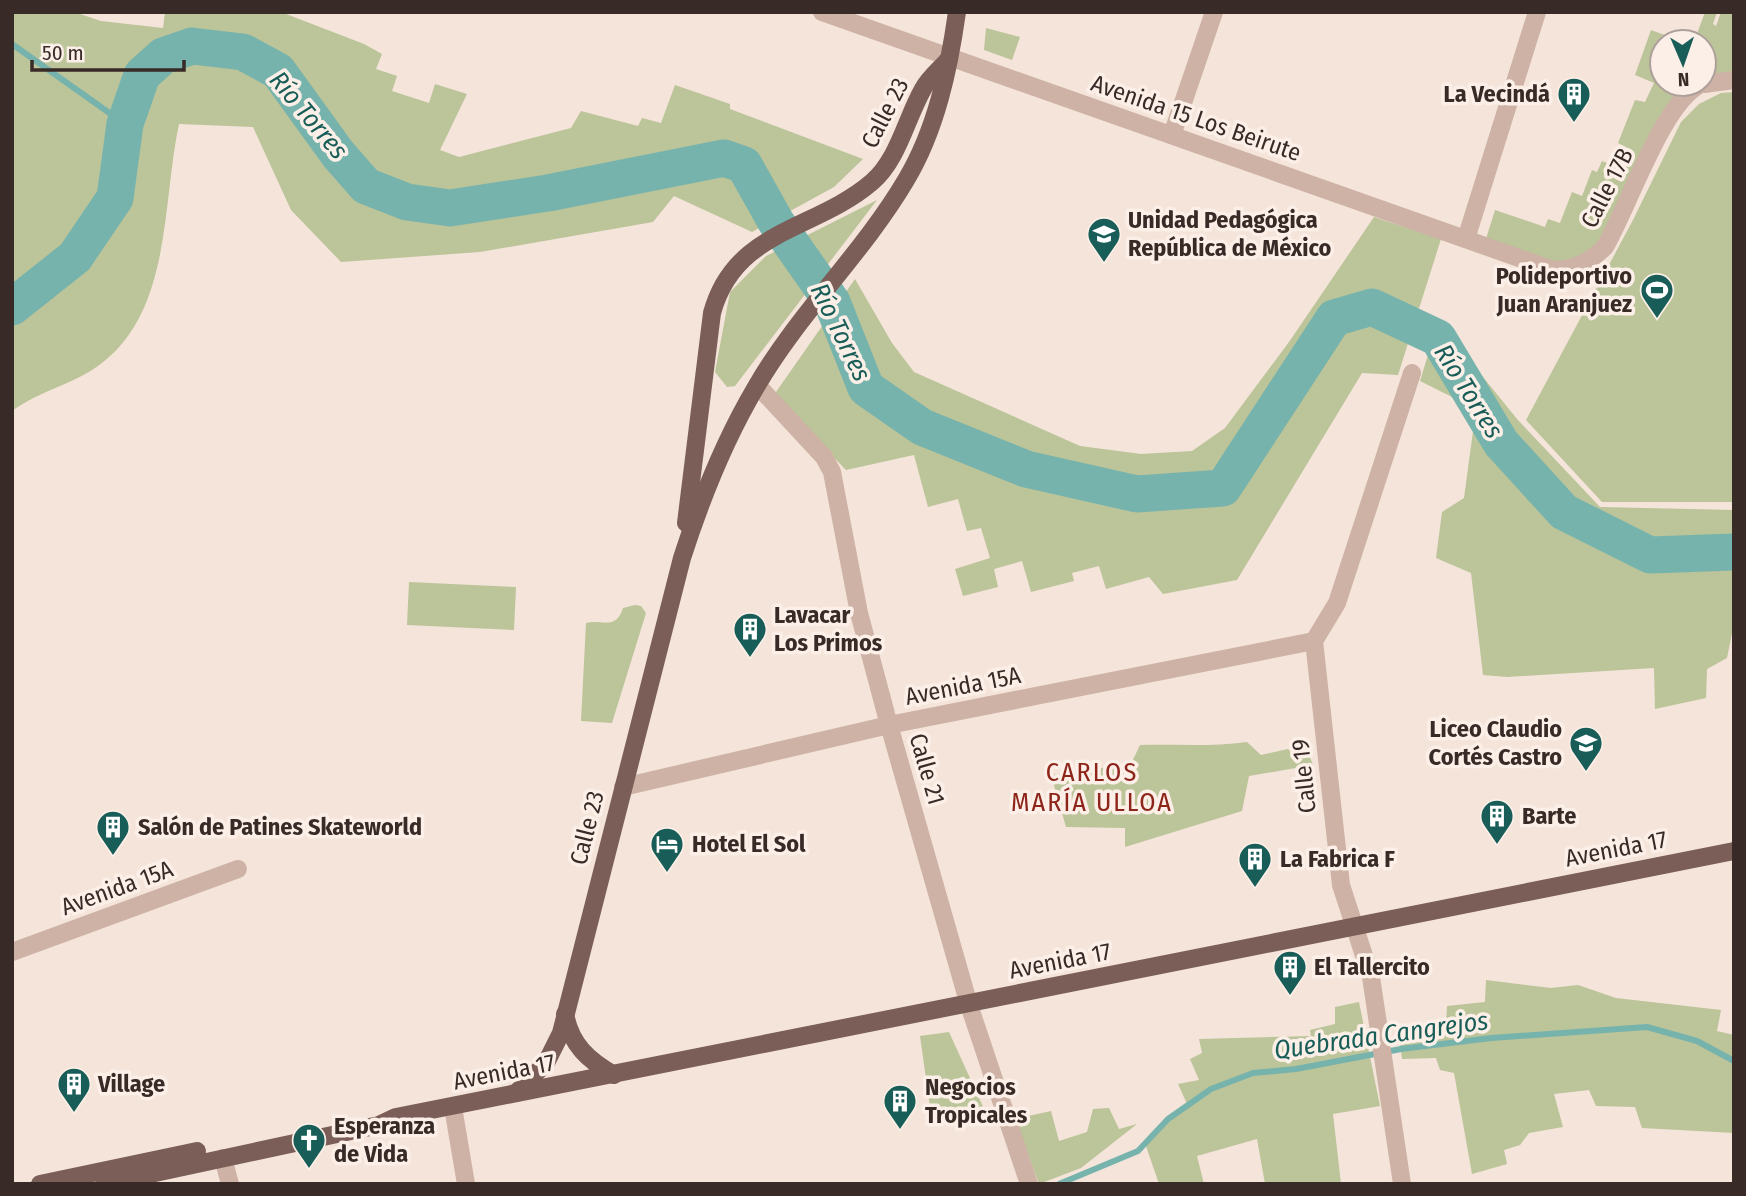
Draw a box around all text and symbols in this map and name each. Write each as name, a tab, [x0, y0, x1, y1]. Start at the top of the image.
scale bar	[32, 28, 184, 72]
north arrow	[1648, 28, 1718, 98]
text: 50 m	[42, 40, 84, 66]
water label: Río Torres	[263, 65, 354, 166]
text: N	[1677, 68, 1690, 91]
street label: Avenida 15 Los Beirute	[1087, 69, 1305, 167]
street label: Calle 23	[856, 73, 914, 153]
building icon: La Vecindá	[1555, 75, 1593, 124]
place label: La Vecindá	[1444, 80, 1550, 108]
street label: Calle 17B	[1575, 143, 1639, 233]
place label: Unidad Pedagógica República de México	[1128, 206, 1332, 262]
school or university icon: Unidad Pedagógica República de México	[1085, 215, 1123, 264]
place label: Polideportivo Juan Aranjuez	[1496, 262, 1632, 318]
sports icon: Polideportivo Juan Aranjuez	[1638, 271, 1676, 320]
water label: Río Torres	[804, 278, 878, 386]
water label: Río Torres	[1428, 338, 1510, 444]
place label: Lavacar Los Primos	[774, 601, 883, 657]
building icon: Lavacar Los Primos	[731, 610, 769, 659]
street label: Avenida 15A	[903, 661, 1023, 711]
place label: Liceo Claudio Cortés Castro	[1429, 715, 1562, 771]
school or university icon: Liceo Claudio Cortés Castro	[1567, 724, 1605, 773]
street label: Calle 21	[903, 730, 951, 808]
street label: Calle 19	[1286, 737, 1322, 815]
district label: CARLOS MARÍA ULLOA	[1011, 757, 1173, 818]
street label: Calle 23	[564, 788, 610, 868]
building icon: Barte	[1478, 797, 1516, 846]
place label: Barte	[1522, 802, 1576, 830]
building icon: Salón de Patines Skateworld	[94, 808, 132, 857]
place label: Salón de Patines Skateworld	[138, 813, 422, 841]
hotel icon: Hotel El Sol	[648, 825, 686, 874]
street label: Avenida 17	[1563, 825, 1670, 873]
place label: Hotel El Sol	[692, 830, 806, 858]
building icon: La Fabrica F	[1236, 840, 1274, 889]
place label: La Fabrica F	[1280, 845, 1395, 873]
street label: Avenida 15A	[57, 855, 177, 921]
street label: Avenida 17	[1007, 937, 1114, 985]
building icon: El Tallercito	[1271, 948, 1309, 997]
place label: El Tallercito	[1314, 953, 1430, 981]
water label: Quebrada Cangrejos	[1272, 1005, 1490, 1066]
street label: Avenida 17	[451, 1048, 558, 1096]
building icon: Village	[55, 1065, 93, 1114]
place label: Village	[97, 1070, 165, 1098]
place label: Negocios Tropicales	[925, 1073, 1028, 1129]
building icon: Negocios Tropicales	[881, 1082, 919, 1131]
place label: Esperanza de Vida	[334, 1112, 435, 1168]
church icon: Esperanza de Vida	[290, 1121, 328, 1170]

